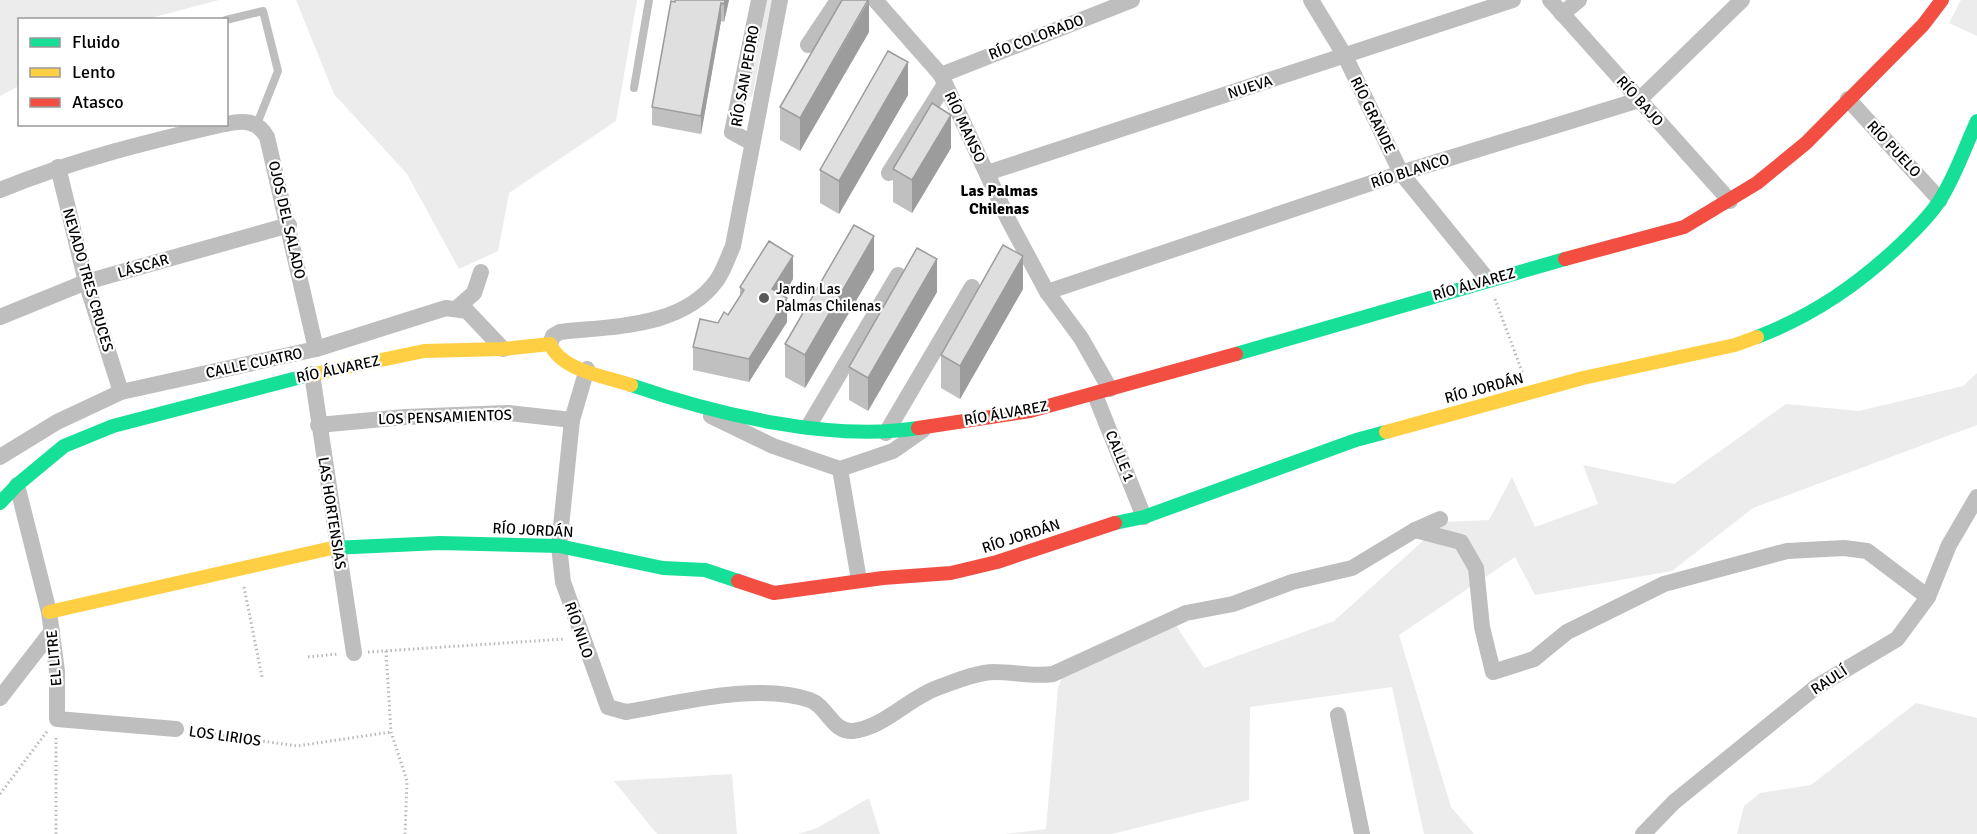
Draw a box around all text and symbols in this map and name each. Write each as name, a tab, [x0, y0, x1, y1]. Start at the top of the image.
street label: RÍO COLORADO	[986, 10, 1086, 63]
legend	[18, 18, 228, 126]
street label: RÍO SAN PEDRO	[726, 23, 763, 128]
text: Fluido	[72, 31, 120, 53]
text: Lento	[72, 61, 115, 83]
street label: NUEVA	[1225, 71, 1275, 103]
street label: RÍO BAJO	[1613, 71, 1668, 130]
street label: RÍO GRANDE	[1347, 73, 1400, 156]
street label: RÍO MANSO	[941, 88, 990, 165]
text: Atasco	[72, 91, 124, 113]
street label: RÍO PUELO	[1863, 116, 1926, 181]
street label: RÍO BLANCO	[1368, 149, 1452, 192]
street label: OJOS DEL SALADO	[265, 159, 309, 281]
district label: Las Palmas Chilenas	[960, 181, 1038, 219]
street label: NEVADO TRES CRUCES	[59, 206, 117, 354]
street label: LÁSCAR	[115, 249, 171, 282]
street label: RÍO ÁLVAREZ	[1430, 263, 1517, 304]
place label: Jardin Las Palmas Chilenas	[776, 280, 881, 315]
marker: Jardin Las Palmas Chilenas	[757, 291, 771, 305]
street label: CALLE CUATRO	[204, 344, 304, 382]
street label: RÍO ÁLVAREZ	[294, 350, 382, 387]
street label: RÍO JORDÁN	[1442, 368, 1525, 407]
street label: RÍO ÁLVAREZ	[962, 396, 1050, 429]
street label: LOS PENSAMIENTOS	[378, 406, 512, 428]
street label: CALLE 1	[1102, 428, 1138, 484]
street label: LAS HORTENSIAS	[314, 455, 350, 571]
street label: RÍO JORDÁN	[979, 514, 1062, 557]
street label: RÍO JORDÁN	[492, 518, 574, 541]
street label: RÍO NILO	[561, 599, 598, 661]
street label: EL LITRE	[43, 629, 65, 687]
street label: RAULÍ	[1807, 660, 1851, 698]
street label: LOS LIRIOS	[188, 722, 262, 750]

